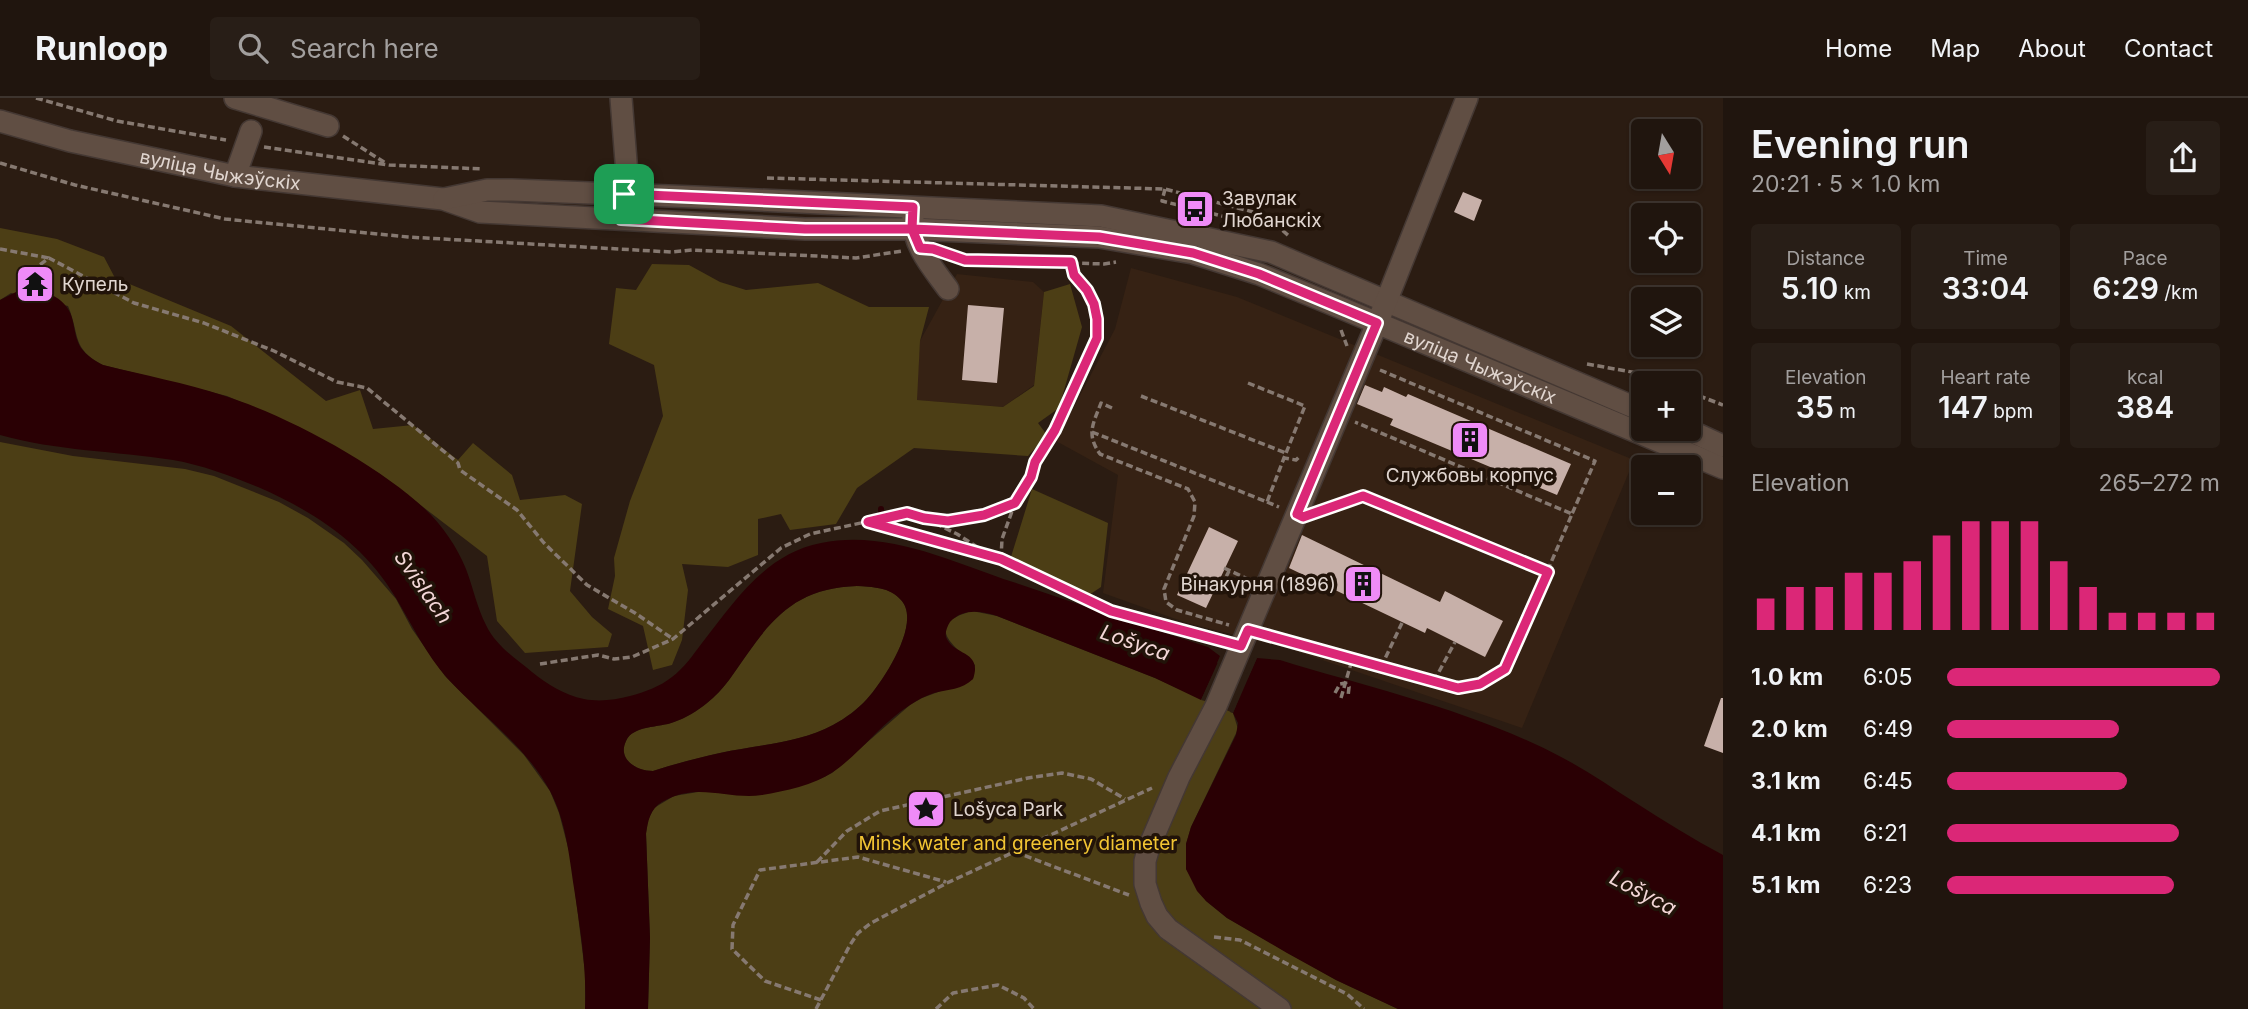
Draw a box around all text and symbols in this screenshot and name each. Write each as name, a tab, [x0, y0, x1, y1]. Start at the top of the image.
search box	[210, 17, 700, 80]
text: Runloop	[35, 28, 168, 68]
icon: search	[234, 29, 272, 67]
text: Search here	[290, 33, 439, 64]
text: Home	[1825, 34, 1892, 63]
text: Map	[1930, 34, 1980, 63]
text: About	[2018, 34, 2086, 63]
text: Contact	[2124, 34, 2213, 63]
north arrow	[1631, 119, 1701, 189]
map controls	[1631, 119, 1701, 525]
text: Evening run	[1751, 121, 1969, 167]
button: share	[2146, 121, 2220, 195]
street label: вуліца Чыжэўскіх	[138, 145, 302, 195]
pin	[594, 164, 654, 224]
text: 20:21 · 5 × 1.0 km	[1751, 170, 1940, 198]
icon: arrive	[605, 175, 643, 213]
place label: Завулак Любанскіх	[1222, 187, 1322, 232]
bus stop icon: Завулак Любанскіх	[1174, 188, 1216, 230]
button: locate	[1631, 203, 1701, 273]
text: Distance	[1787, 247, 1865, 270]
text: Time	[1963, 247, 2008, 270]
text: Pace	[2123, 247, 2168, 270]
temple icon: Купель	[14, 263, 56, 305]
text: 5.10	[1781, 270, 1838, 306]
text: 33:04	[1942, 270, 2029, 306]
text: 6:29	[2092, 270, 2159, 306]
place label: Купель	[62, 273, 128, 296]
text: km	[1838, 281, 1871, 304]
text: /km	[2159, 281, 2198, 304]
button: layers	[1631, 287, 1701, 357]
street label: вуліца Чыжэўскіх	[1401, 325, 1560, 409]
text: Elevation	[1785, 366, 1867, 389]
text: Heart rate	[1940, 366, 2030, 389]
text: kcal	[2127, 366, 2163, 389]
button: +	[1631, 371, 1701, 441]
text: 35	[1796, 389, 1834, 425]
text: 147	[1938, 389, 1988, 425]
text: 384	[2116, 389, 2174, 425]
text: m	[1834, 400, 1856, 423]
text: bpm	[1988, 400, 2033, 423]
building icon: Службовы корпус	[1449, 419, 1491, 461]
button: −	[1631, 455, 1701, 525]
place label: Службовы корпус	[1386, 464, 1554, 487]
text: Elevation	[1751, 469, 1850, 497]
text: 265–272 m	[2099, 469, 2220, 497]
water label: Svislach	[389, 545, 458, 628]
building icon: Вінакурня (1896)	[1342, 563, 1384, 605]
place label: Вінакурня (1896)	[1180, 573, 1336, 596]
water label: Lošyca	[1097, 619, 1173, 666]
text: 1.0 km	[1751, 663, 1823, 691]
text: 6:05	[1863, 663, 1912, 691]
text: 2.0 km	[1751, 715, 1828, 743]
text: 6:49	[1863, 715, 1913, 743]
text: 3.1 km	[1751, 767, 1821, 795]
text: 6:45	[1863, 767, 1913, 795]
place icon: Lošyca Park	[905, 788, 947, 830]
place label: Lošyca Park	[953, 798, 1064, 821]
text: 4.1 km	[1751, 819, 1821, 847]
text: 6:21	[1863, 819, 1907, 847]
park label: Minsk water and greenery diameter	[859, 832, 1177, 855]
water label: Lošyca	[1606, 865, 1681, 921]
text: 5.1 km	[1751, 871, 1820, 899]
text: 6:23	[1863, 871, 1912, 899]

